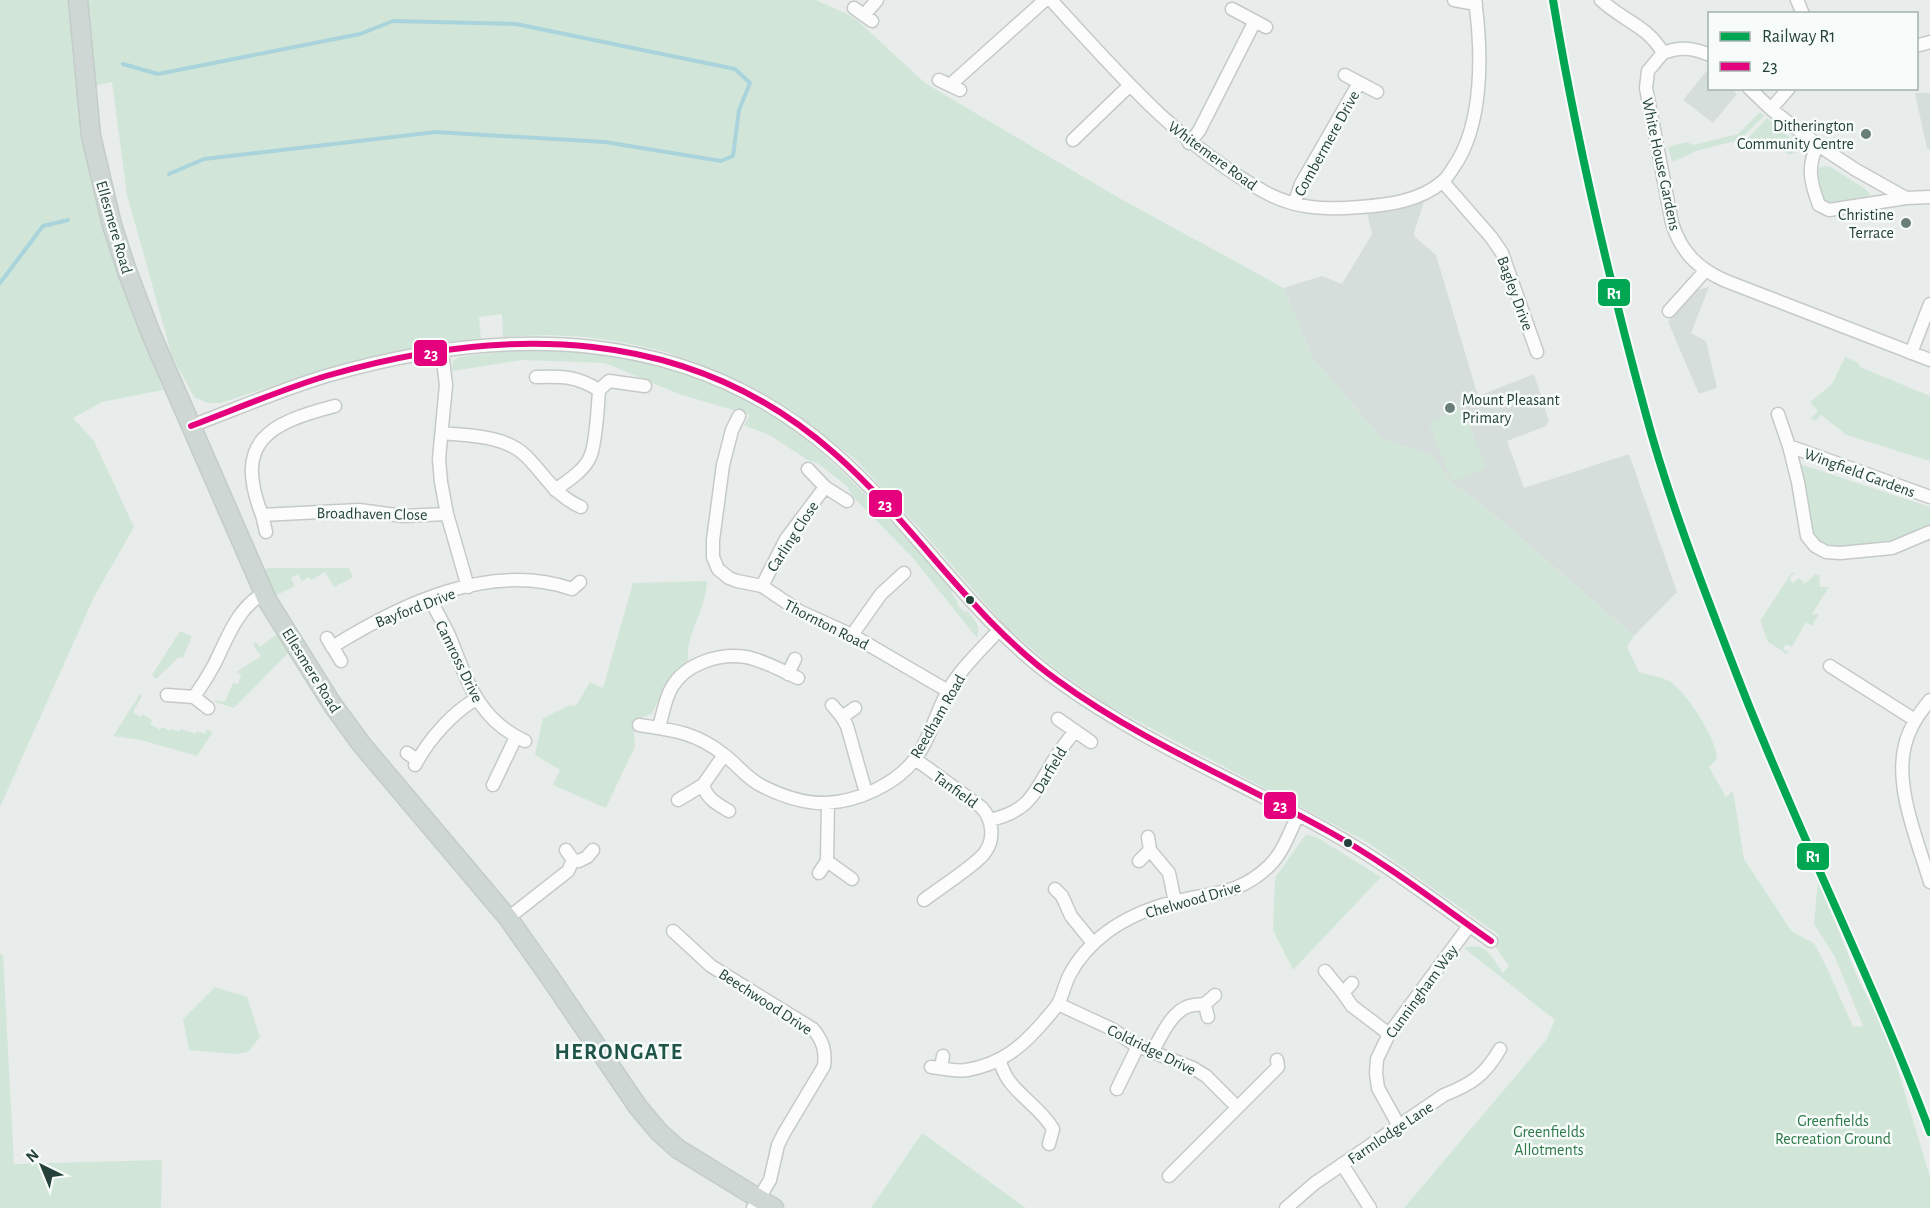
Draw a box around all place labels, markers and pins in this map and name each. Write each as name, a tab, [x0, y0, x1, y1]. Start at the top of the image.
place label: Ditherington Community Centre	[1737, 118, 1854, 153]
marker: Ditherington Community Centre	[1859, 127, 1873, 141]
place label: Christine Terrace	[1838, 207, 1894, 241]
marker: Christine Terrace	[1899, 216, 1913, 230]
place label: Mount Pleasant Primary	[1462, 392, 1560, 427]
marker: Mount Pleasant Primary	[1443, 401, 1457, 415]
unlabelled marker	[964, 594, 976, 606]
unlabelled marker	[1342, 837, 1354, 849]

